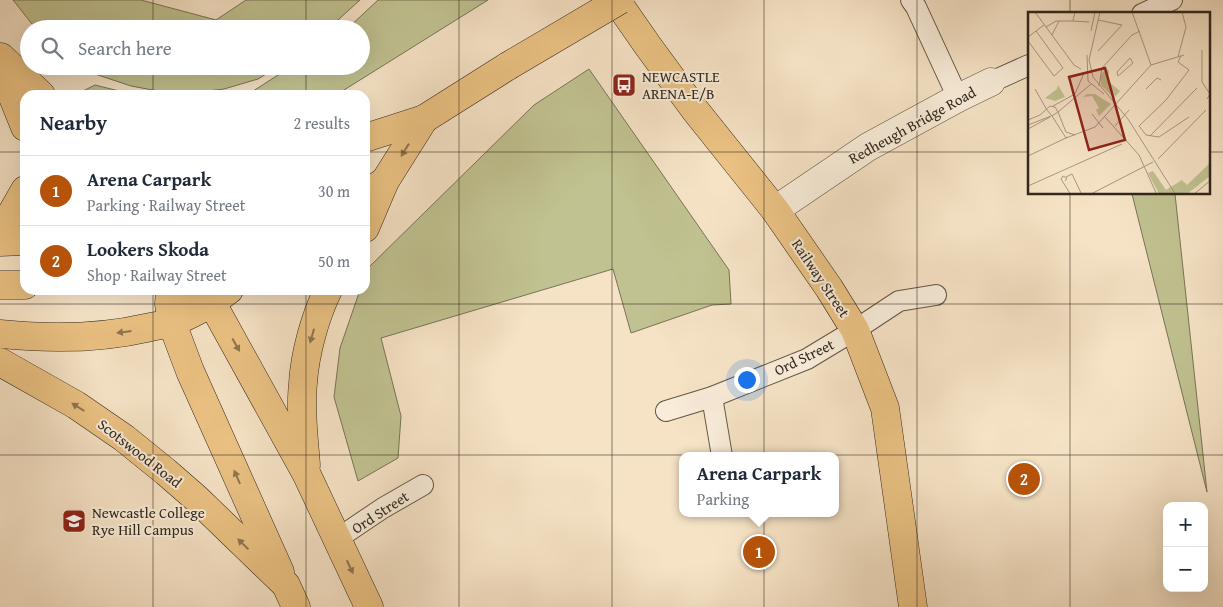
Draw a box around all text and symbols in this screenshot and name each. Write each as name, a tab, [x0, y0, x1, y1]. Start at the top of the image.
inset map	[1028, 12, 1210, 195]
search box	[20, 20, 370, 75]
icon: search	[38, 34, 66, 62]
text: Search here	[78, 34, 172, 62]
place label: NEWCASTLE ARENA-E/B	[642, 66, 720, 104]
bus stop icon: NEWCASTLE ARENA-E/B	[611, 72, 637, 98]
street label: Redheugh Bridge Road	[845, 81, 979, 169]
text: Nearby	[40, 107, 107, 138]
text: 2 results	[293, 111, 350, 135]
one-way arrow	[400, 143, 410, 157]
text: Arena Carpark	[87, 165, 211, 193]
text: 1	[52, 179, 60, 203]
text: 30 m	[318, 179, 350, 203]
text: Parking · Railway Street	[87, 193, 245, 217]
text: Lookers Skoda	[87, 235, 209, 263]
street label: Railway Street	[787, 235, 855, 322]
text: 2	[52, 249, 60, 273]
text: 50 m	[318, 249, 350, 273]
text: Shop · Railway Street	[87, 263, 227, 287]
one-way arrow	[116, 328, 132, 336]
one-way arrow	[308, 329, 316, 344]
street label: Ord Street	[770, 333, 838, 381]
one-way arrow	[232, 339, 241, 352]
your location	[734, 367, 760, 393]
one-way arrow	[72, 402, 85, 411]
street label: Scotswood Road	[94, 414, 186, 492]
popup	[679, 452, 839, 517]
text: Arena Carpark	[697, 459, 821, 487]
pin: 2	[1008, 460, 1040, 498]
one-way arrow	[233, 470, 241, 484]
street label: Ord Street	[347, 485, 413, 538]
text: Parking	[697, 487, 749, 511]
place label: Newcastle College Rye Hill Campus	[92, 502, 205, 540]
map controls	[1163, 502, 1208, 592]
button: +	[1163, 502, 1208, 547]
school or university icon: Newcastle College Rye Hill Campus	[61, 508, 87, 534]
pin: 1	[743, 533, 775, 571]
one-way arrow	[237, 538, 249, 550]
button: −	[1163, 547, 1208, 592]
one-way arrow	[346, 559, 354, 574]

